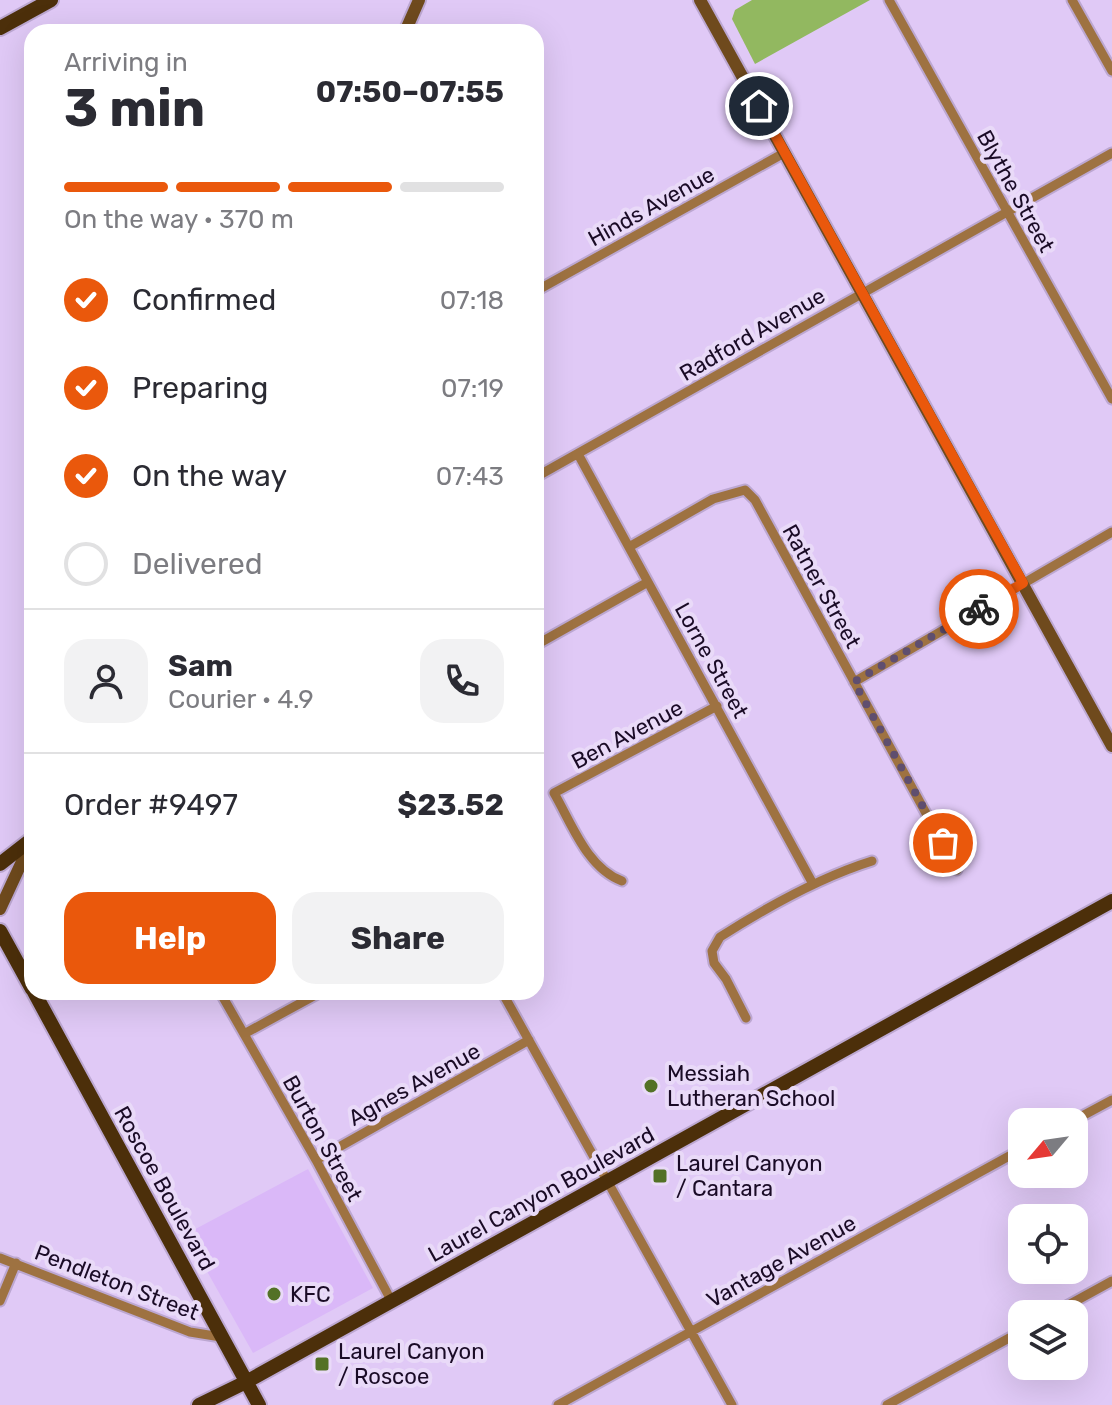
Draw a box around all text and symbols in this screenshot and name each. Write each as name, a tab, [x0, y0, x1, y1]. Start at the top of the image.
text: Arriving in	[64, 47, 188, 78]
pin	[725, 72, 793, 140]
text: 07:50–07:55	[316, 74, 504, 110]
text: 3 min	[64, 77, 205, 139]
icon: home	[737, 84, 781, 128]
street label: Blythe Street	[971, 125, 1060, 257]
street label: Hinds Avenue	[583, 161, 719, 252]
text: On the way · 370 m	[64, 204, 294, 235]
icon: check	[64, 278, 108, 322]
text: Confirmed	[132, 282, 276, 318]
street label: Radford Avenue	[675, 282, 830, 387]
text: 07:18	[440, 285, 504, 316]
icon: check	[64, 366, 108, 410]
text: Preparing	[132, 370, 268, 406]
text: 07:19	[441, 373, 504, 404]
icon: check	[64, 454, 108, 498]
text: On the way	[132, 458, 287, 494]
text: 07:43	[436, 461, 504, 492]
street label: Ratner Street	[776, 520, 867, 653]
text: Delivered	[132, 546, 263, 582]
courier	[939, 569, 1019, 649]
icon: bike	[957, 587, 1001, 631]
street label: Lorne Street	[669, 598, 755, 723]
button: person	[64, 639, 148, 723]
button: phone	[420, 639, 504, 723]
text: Sam	[168, 648, 233, 684]
text: Courier · 4.9	[168, 684, 314, 715]
street label: Ben Avenue	[567, 694, 688, 775]
text: Order #9497	[64, 787, 238, 823]
text: $23.52	[397, 787, 504, 823]
pin	[909, 809, 977, 877]
icon: bag	[921, 821, 965, 865]
button: Help	[64, 892, 276, 984]
button: Share	[292, 892, 504, 984]
street label: Agnes Avenue	[344, 1037, 485, 1132]
place label: Messiah Lutheran School	[667, 1060, 835, 1112]
street label: Burton Street	[277, 1071, 368, 1206]
marker: Messiah Lutheran School	[642, 1077, 660, 1095]
street label: Roscoe Boulevard	[108, 1101, 221, 1275]
north arrow	[1008, 1108, 1088, 1188]
map controls	[1008, 1108, 1088, 1380]
street label: Laurel Canyon Boulevard	[423, 1121, 659, 1268]
place label: Laurel Canyon / Cantara	[676, 1150, 822, 1202]
marker: Laurel Canyon / Cantara	[651, 1167, 669, 1185]
button: locate	[1008, 1204, 1088, 1284]
street label: Vantage Avenue	[702, 1209, 861, 1314]
street label: Pendleton Street	[31, 1239, 203, 1326]
place label: KFC	[290, 1281, 331, 1308]
marker: KFC	[265, 1285, 283, 1303]
button: layers	[1008, 1300, 1088, 1380]
place label: Laurel Canyon / Roscoe	[338, 1338, 484, 1390]
marker: Laurel Canyon / Roscoe	[313, 1355, 331, 1373]

